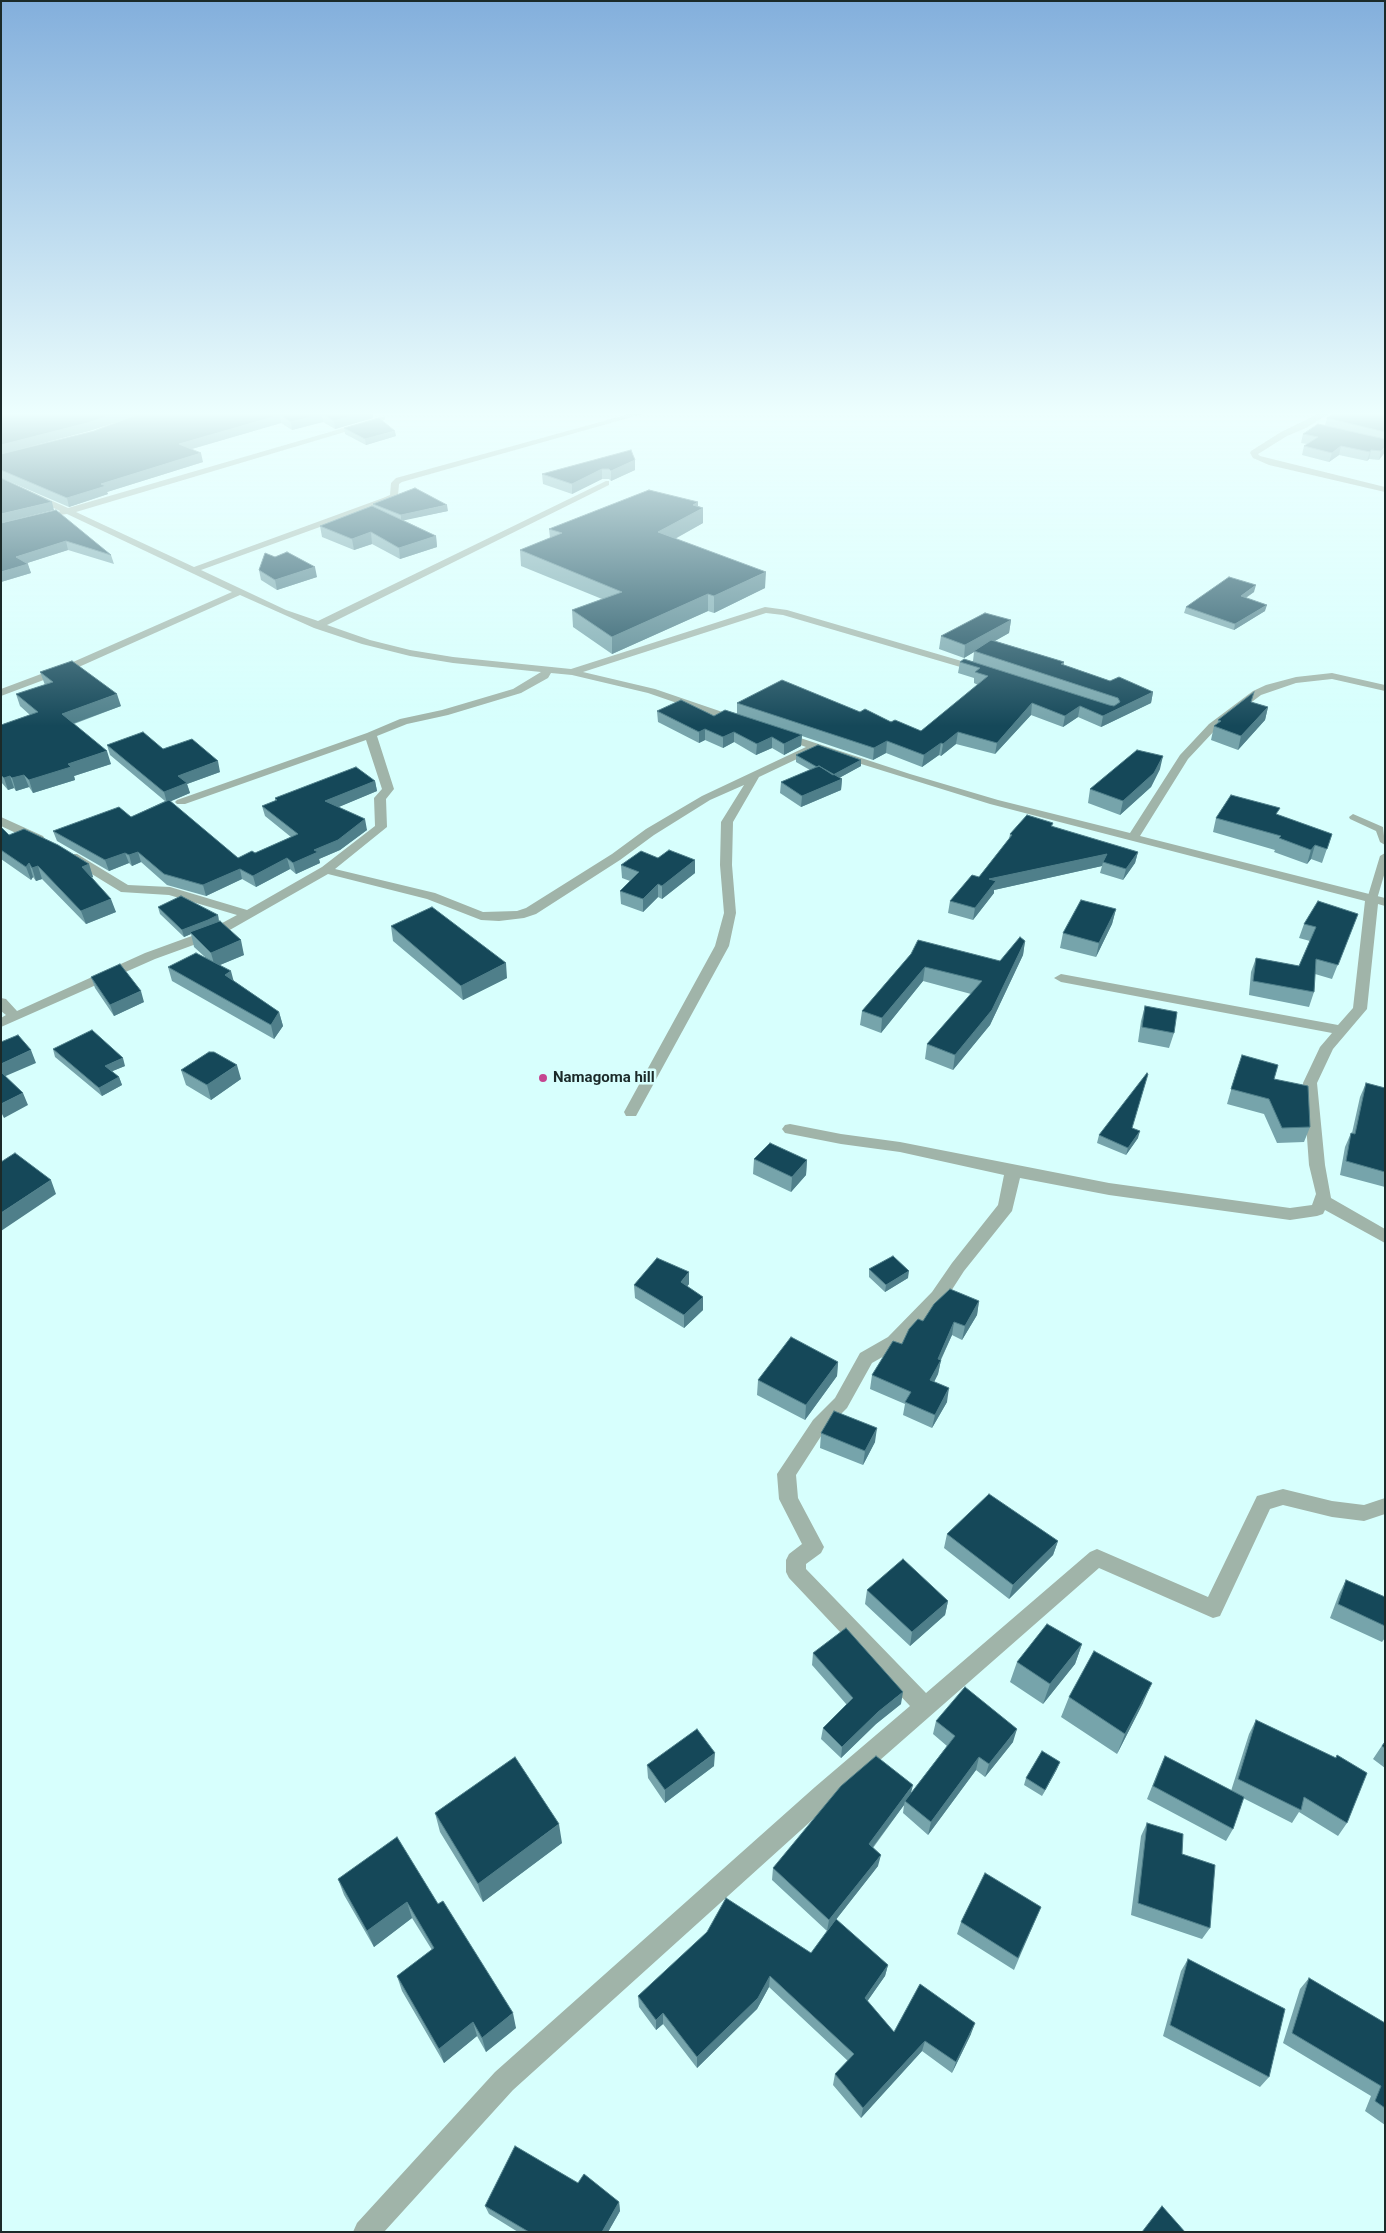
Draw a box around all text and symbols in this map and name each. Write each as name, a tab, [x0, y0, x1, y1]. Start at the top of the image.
place label: Namagoma hill	[553, 1069, 655, 1087]
marker: Namagoma hill	[537, 1072, 549, 1084]

